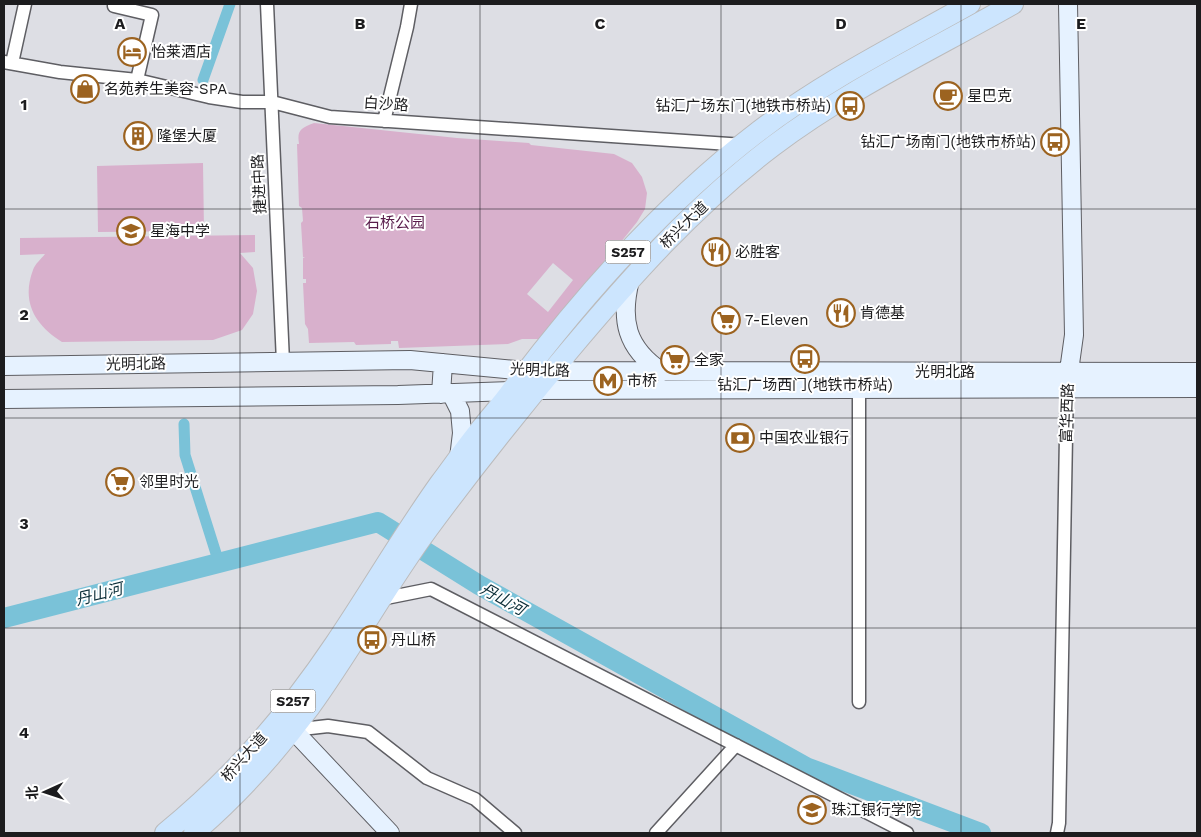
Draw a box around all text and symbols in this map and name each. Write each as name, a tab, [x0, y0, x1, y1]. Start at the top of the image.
text: A	[115, 14, 126, 33]
text: B	[355, 14, 366, 33]
text: C	[595, 14, 606, 33]
text: D	[835, 14, 847, 33]
text: E	[1076, 14, 1086, 33]
hotel icon: 怡莱酒店	[117, 37, 147, 67]
place label: 怡莱酒店	[151, 43, 211, 61]
shop icon: 名苑养生美容 SPA	[70, 74, 100, 104]
place label: 名苑养生美容 SPA	[104, 80, 227, 98]
cafe icon: 星巴克	[933, 81, 963, 111]
place label: 星巴克	[967, 87, 1012, 105]
bus stop icon: 钻汇广场东门(地铁市桥站)	[835, 91, 865, 121]
street label: 白沙路	[363, 93, 409, 115]
text: 1	[21, 95, 27, 114]
place label: 钻汇广场东门(地铁市桥站)	[655, 97, 831, 115]
building icon: 隆堡大厦	[123, 121, 153, 151]
place label: 隆堡大厦	[157, 127, 217, 145]
bus stop icon: 钻汇广场南门(地铁市桥站)	[1040, 127, 1070, 157]
place label: 钻汇广场南门(地铁市桥站)	[860, 133, 1036, 151]
street label: 捷进中路	[248, 154, 270, 214]
street label: 桥兴大道	[656, 198, 712, 252]
park label: 石桥公园	[365, 214, 425, 232]
school or university icon: 星海中学	[116, 216, 146, 246]
place label: 星海中学	[150, 222, 210, 240]
restaurant icon: 必胜客	[701, 237, 731, 267]
road number: S257	[606, 240, 650, 264]
place label: 必胜客	[735, 243, 780, 261]
restaurant icon: 肯德基	[826, 298, 856, 328]
place label: 肯德基	[860, 304, 905, 322]
text: 2	[19, 305, 29, 324]
supermarket icon: 7-Eleven	[711, 305, 741, 335]
place label: 7-Eleven	[745, 311, 809, 329]
bus stop icon: 钻汇广场西门(地铁市桥站)	[790, 344, 820, 374]
supermarket icon: 全家	[660, 345, 690, 375]
place label: 全家	[694, 351, 724, 369]
street label: 光明北路	[106, 354, 166, 374]
street label: 光明北路	[510, 360, 570, 380]
street label: 光明北路	[915, 363, 975, 381]
metro station icon: 市桥	[593, 366, 623, 396]
place label: 市桥	[627, 372, 657, 390]
place label: 钻汇广场西门(地铁市桥站)	[717, 376, 893, 394]
street label: 富华西路	[1057, 383, 1077, 443]
bank icon: 中国农业银行	[725, 423, 755, 453]
place label: 中国农业银行	[759, 429, 849, 447]
supermarket icon: 邻里时光	[105, 467, 135, 497]
place label: 邻里时光	[139, 473, 199, 491]
text: 3	[19, 514, 29, 533]
water label: 丹山河	[73, 578, 127, 609]
water label: 丹山河	[477, 579, 531, 620]
bus stop icon: 丹山桥	[357, 625, 387, 655]
place label: 丹山桥	[391, 631, 436, 649]
road number: S257	[270, 689, 316, 712]
text: 4	[19, 723, 29, 742]
street label: 桥兴大道	[217, 729, 271, 785]
north arrow	[20, 767, 70, 817]
text: 北	[24, 785, 40, 800]
school or university icon: 珠江银行学院	[797, 795, 827, 825]
place label: 珠江银行学院	[831, 801, 921, 819]

